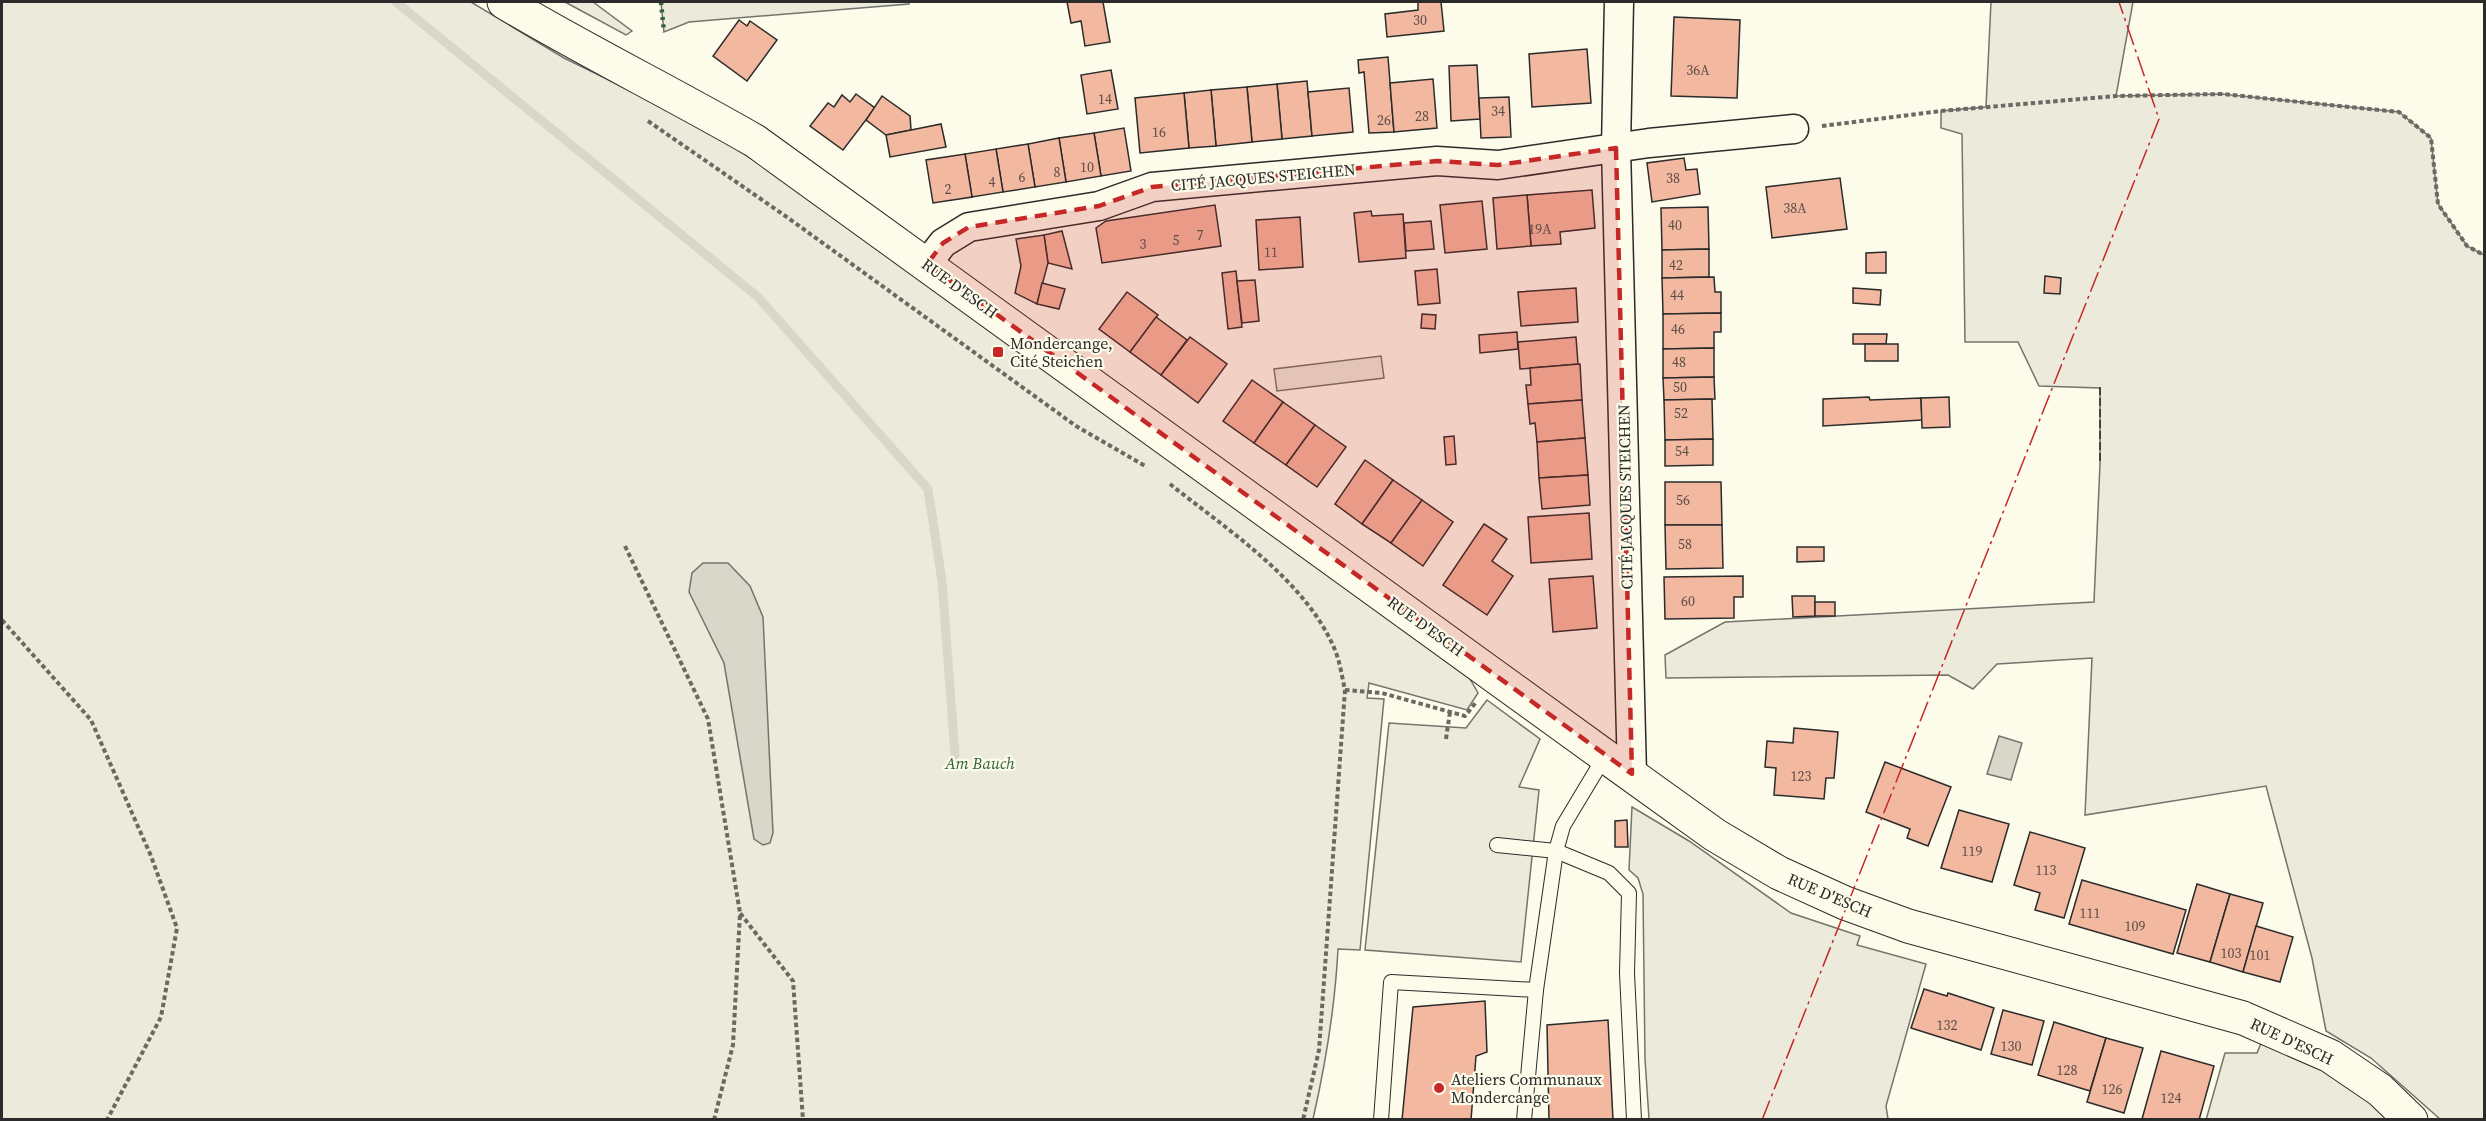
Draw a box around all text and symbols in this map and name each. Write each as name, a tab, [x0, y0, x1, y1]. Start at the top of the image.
house number: 30	[1413, 10, 1427, 30]
house number: 36A	[1686, 60, 1710, 80]
house number: 14	[1098, 89, 1112, 109]
house number: 34	[1491, 101, 1505, 121]
house number: 28	[1415, 106, 1429, 126]
house number: 26	[1377, 110, 1391, 130]
house number: 16	[1152, 122, 1166, 142]
house number: 10	[1080, 157, 1094, 177]
street label: CITÉ JACQUES STEICHEN	[1170, 158, 1357, 196]
house number: 8	[1054, 162, 1061, 182]
house number: 6	[1019, 167, 1026, 187]
house number: 38	[1666, 168, 1680, 188]
house number: 4	[989, 172, 996, 192]
house number: 2	[945, 179, 952, 199]
house number: 38A	[1783, 198, 1807, 218]
house number: 40	[1668, 215, 1682, 235]
house number: 19A	[1528, 219, 1552, 239]
house number: 7	[1197, 225, 1204, 245]
house number: 5	[1173, 230, 1180, 250]
house number: 3	[1140, 234, 1147, 254]
house number: 11	[1264, 242, 1278, 262]
street label: RUE D'ESCH	[917, 253, 1003, 323]
house number: 42	[1669, 255, 1683, 275]
house number: 44	[1670, 285, 1684, 305]
house number: 46	[1671, 319, 1685, 339]
place label: Mondercange, Cité Steichen	[1010, 332, 1113, 372]
marker: Mondercange, Cité Steichen	[991, 345, 1005, 359]
house number: 48	[1672, 352, 1686, 372]
house number: 50	[1673, 377, 1687, 397]
house number: 52	[1674, 403, 1688, 423]
street label: CITÉ JACQUES STEICHEN	[1612, 404, 1638, 590]
house number: 54	[1675, 441, 1689, 461]
house number: 56	[1676, 490, 1690, 510]
house number: 58	[1678, 534, 1692, 554]
street label: RUE D'ESCH	[1383, 591, 1469, 661]
house number: 60	[1681, 591, 1695, 611]
park label: Am Bauch	[944, 752, 1015, 774]
house number: 123	[1791, 766, 1812, 786]
house number: 119	[1962, 841, 1983, 861]
house number: 113	[2036, 860, 2057, 880]
street label: RUE D'ESCH	[1785, 867, 1875, 923]
house number: 111	[2080, 903, 2101, 923]
house number: 109	[2125, 916, 2146, 936]
house number: 103	[2221, 943, 2242, 963]
house number: 101	[2250, 945, 2271, 965]
street label: RUE D'ESCH	[2247, 1012, 2337, 1070]
house number: 132	[1937, 1015, 1958, 1035]
house number: 130	[2001, 1036, 2022, 1056]
house number: 128	[2057, 1060, 2078, 1080]
place label: Ateliers Communaux Mondercange	[1451, 1068, 1603, 1108]
house number: 126	[2102, 1079, 2123, 1099]
marker: Ateliers Communaux Mondercange	[1432, 1081, 1446, 1095]
house number: 124	[2161, 1088, 2182, 1108]

